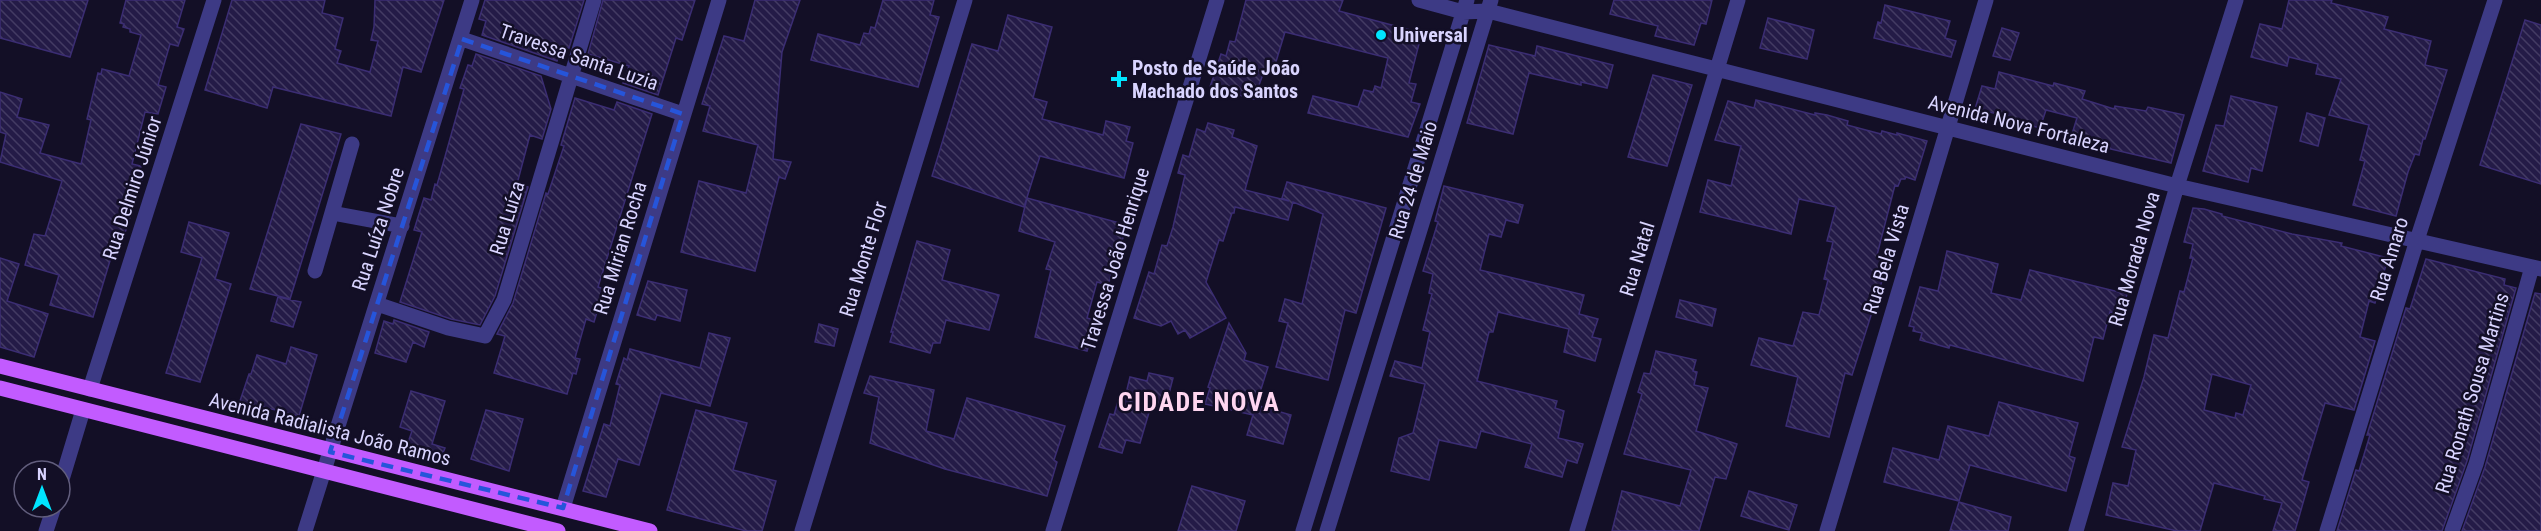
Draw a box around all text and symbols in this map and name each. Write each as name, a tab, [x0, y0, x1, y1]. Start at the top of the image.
street label: Travessa Santa Luzia	[496, 19, 662, 95]
place label: Universal	[1393, 23, 1468, 47]
marker: Universal	[1374, 28, 1388, 42]
place label: Posto de Saúde João Machado dos Santos	[1132, 56, 1300, 103]
marker: Posto de Saúde João Machado dos Santos	[1110, 70, 1128, 88]
street label: Avenida Nova Fortaleza	[1926, 90, 2112, 158]
street label: Rua Delmiro Júnior	[97, 113, 167, 263]
street label: Rua 24 de Maio	[1384, 118, 1442, 242]
street label: Rua Luíza Nobre	[347, 164, 409, 294]
street label: Travessa João Henrique	[1076, 165, 1154, 353]
street label: Rua Luíza	[484, 178, 530, 258]
street label: Rua Mirian Rocha	[588, 179, 652, 317]
street label: Rua Morada Nova	[2103, 189, 2165, 329]
street label: Rua Monte Flor	[834, 198, 892, 320]
street label: Rua Bela Vista	[1858, 201, 1914, 317]
street label: Rua Amaro	[2365, 214, 2413, 304]
street label: Rua Natal	[1614, 219, 1660, 299]
street label: Rua Ronath Sousa Martins	[2430, 290, 2514, 496]
street label: Avenida Radialista João Ramos	[207, 387, 453, 471]
district label: CIDADE NOVA	[1118, 387, 1280, 417]
north arrow	[12, 459, 72, 519]
text: N	[37, 465, 47, 484]

